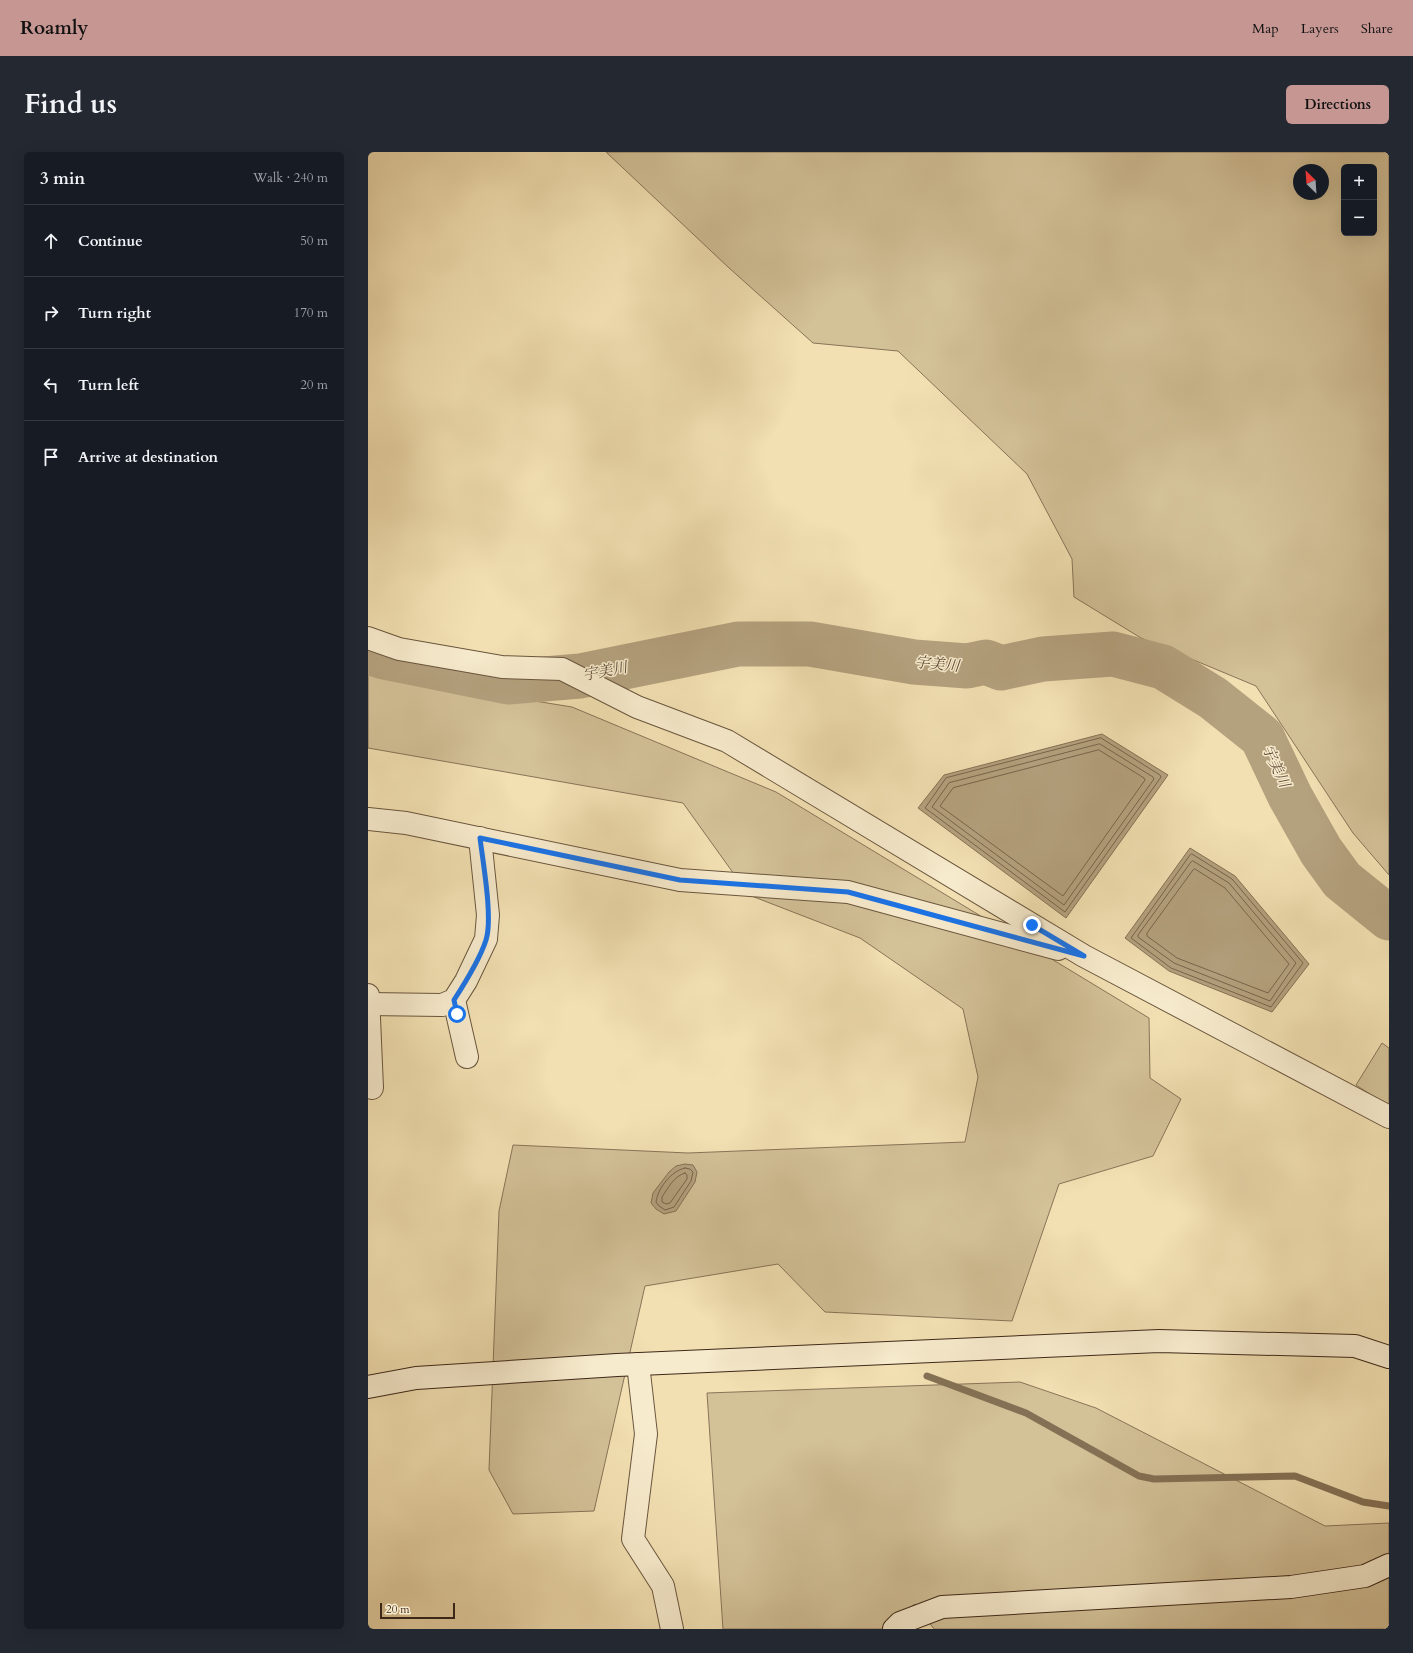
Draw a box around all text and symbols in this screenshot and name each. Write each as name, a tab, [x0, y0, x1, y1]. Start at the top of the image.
text: Roamly	[20, 15, 88, 41]
text: Map	[1252, 19, 1279, 38]
text: Layers	[1301, 19, 1339, 38]
text: Share	[1361, 19, 1393, 38]
text: Find us	[24, 85, 117, 123]
button: Directions	[1286, 85, 1389, 124]
north arrow	[1293, 164, 1329, 200]
map controls	[1341, 164, 1377, 236]
button: +	[1341, 164, 1377, 200]
text: 3 min	[40, 167, 85, 190]
text: Walk · 240 m	[253, 169, 328, 187]
button: −	[1341, 200, 1377, 236]
icon: ahead	[40, 230, 62, 252]
text: Continue	[78, 231, 143, 251]
text: 50 m	[300, 232, 328, 250]
icon: right	[40, 302, 62, 324]
text: Turn right	[78, 303, 151, 323]
text: 170 m	[294, 304, 328, 322]
icon: left	[40, 374, 62, 396]
text: Turn left	[78, 375, 139, 395]
text: 20 m	[300, 376, 328, 394]
icon: arrive	[40, 446, 62, 468]
text: Arrive at destination	[78, 447, 218, 467]
water label: 宇美川	[914, 652, 962, 676]
water label: 宇美川	[581, 657, 631, 685]
water label: 宇美川	[1257, 741, 1295, 792]
route end	[1023, 916, 1041, 934]
route start	[448, 1005, 466, 1023]
scale bar	[380, 1601, 455, 1620]
text: 20 m	[386, 1602, 410, 1617]

